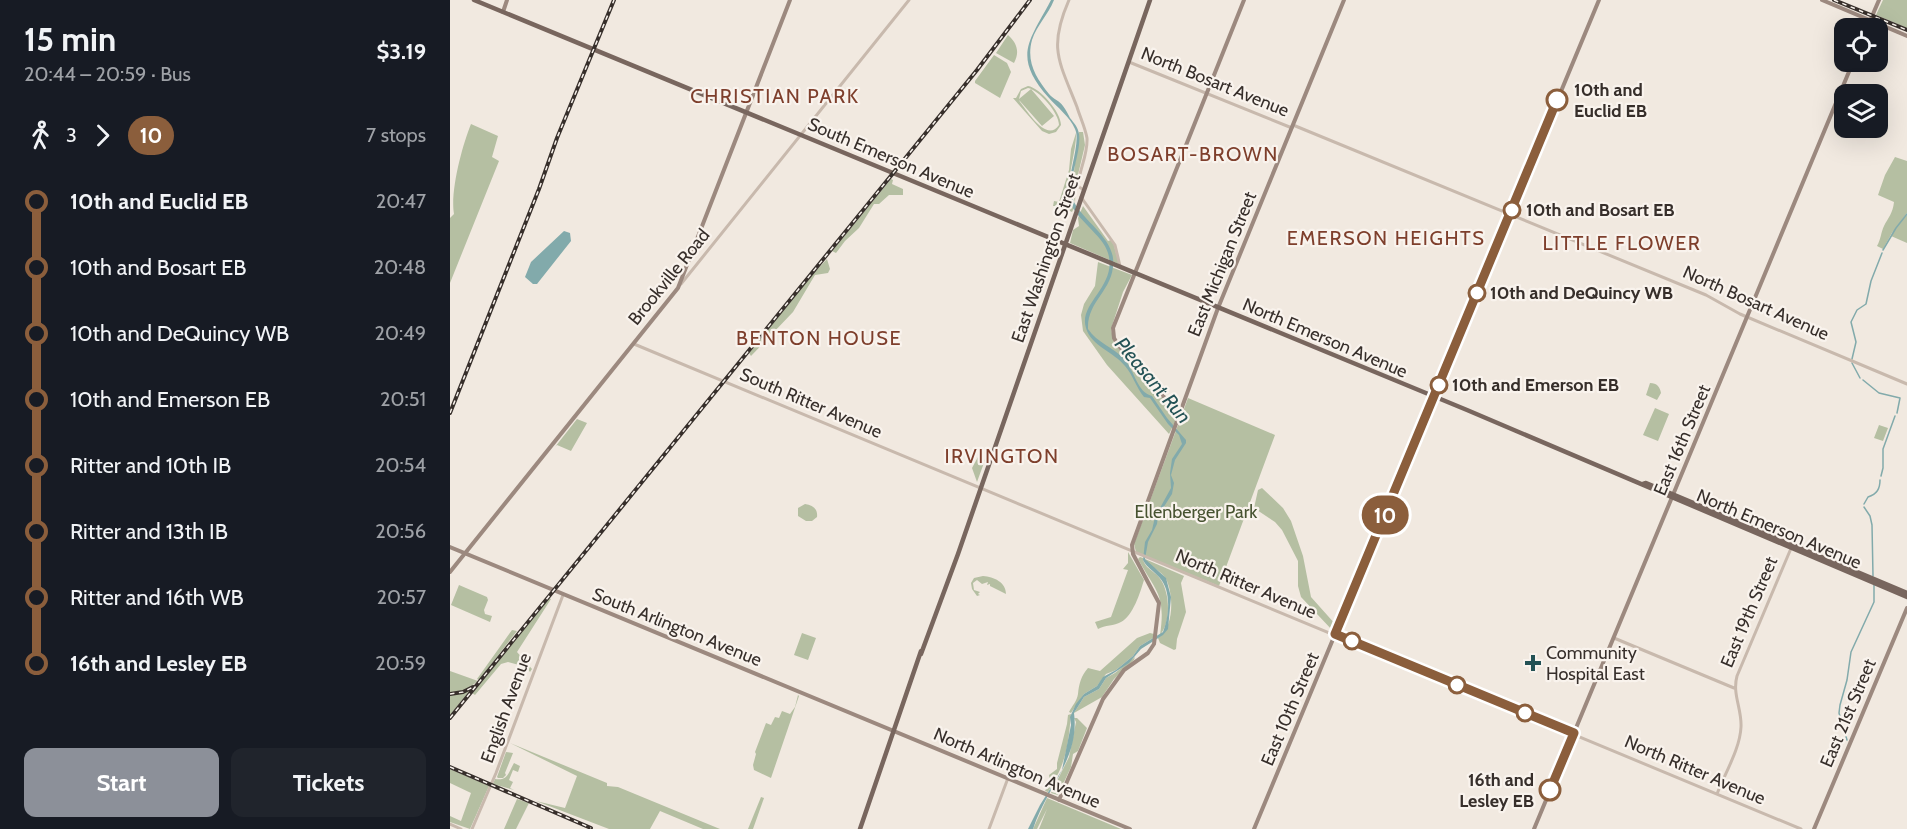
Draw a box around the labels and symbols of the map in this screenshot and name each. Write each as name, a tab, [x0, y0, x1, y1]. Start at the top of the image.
street label: North Bosart Avenue	[1138, 42, 1292, 122]
place label: 10th and Euclid EB	[1574, 79, 1647, 122]
district label: CHRISTIAN PARK	[690, 84, 860, 108]
marker: 10th and Euclid EB	[1546, 89, 1568, 111]
street label: South Emerson Avenue	[804, 113, 978, 203]
district label: BOSART-BROWN	[1107, 142, 1279, 166]
street label: East Washington Street	[1007, 171, 1085, 345]
street label: East Michigan Street	[1183, 188, 1261, 340]
place label: 10th and Bosart EB	[1526, 199, 1675, 221]
marker: 10th and Bosart EB	[1503, 201, 1521, 219]
street label: Brookville Road	[624, 224, 714, 330]
district label: EMERSON HEIGHTS	[1287, 226, 1485, 250]
district label: LITTLE FLOWER	[1543, 231, 1701, 255]
street label: North Bosart Avenue	[1680, 261, 1832, 345]
place label: 10th and DeQuincy WB	[1490, 282, 1673, 304]
marker: 10th and DeQuincy WB	[1468, 284, 1486, 302]
street label: North Emerson Avenue	[1239, 293, 1411, 383]
district label: BENTON HOUSE	[736, 326, 902, 350]
water label: Pleasant Run	[1110, 332, 1196, 428]
street label: South Ritter Avenue	[737, 363, 885, 443]
place label: 10th and Emerson EB	[1452, 374, 1619, 396]
marker: 10th and Emerson EB	[1430, 376, 1448, 394]
street label: East 16th Street	[1649, 381, 1715, 499]
district label: IRVINGTON	[945, 444, 1059, 468]
street label: North Emerson Avenue	[1693, 484, 1865, 574]
line badge: 10	[1358, 496, 1412, 534]
park label: Ellenberger Park	[1135, 501, 1258, 523]
street label: North Ritter Avenue	[1172, 544, 1320, 624]
street label: East 19th Street	[1716, 553, 1782, 671]
street label: South Arlington Avenue	[589, 583, 765, 671]
unlabelled marker	[1343, 632, 1361, 650]
place label: Community Hospital East	[1546, 642, 1645, 685]
street label: East 10th Street	[1256, 649, 1324, 769]
street label: English Avenue	[476, 650, 536, 766]
marker: Community Hospital East	[1524, 654, 1542, 672]
street label: East 21st Street	[1815, 656, 1881, 770]
unlabelled marker	[1448, 676, 1466, 694]
unlabelled marker	[1516, 704, 1534, 722]
street label: North Arlington Avenue	[930, 723, 1104, 813]
street label: North Ritter Avenue	[1621, 730, 1769, 810]
place label: 16th and Lesley EB	[1459, 769, 1534, 812]
marker: 16th and Lesley EB	[1539, 779, 1561, 801]

